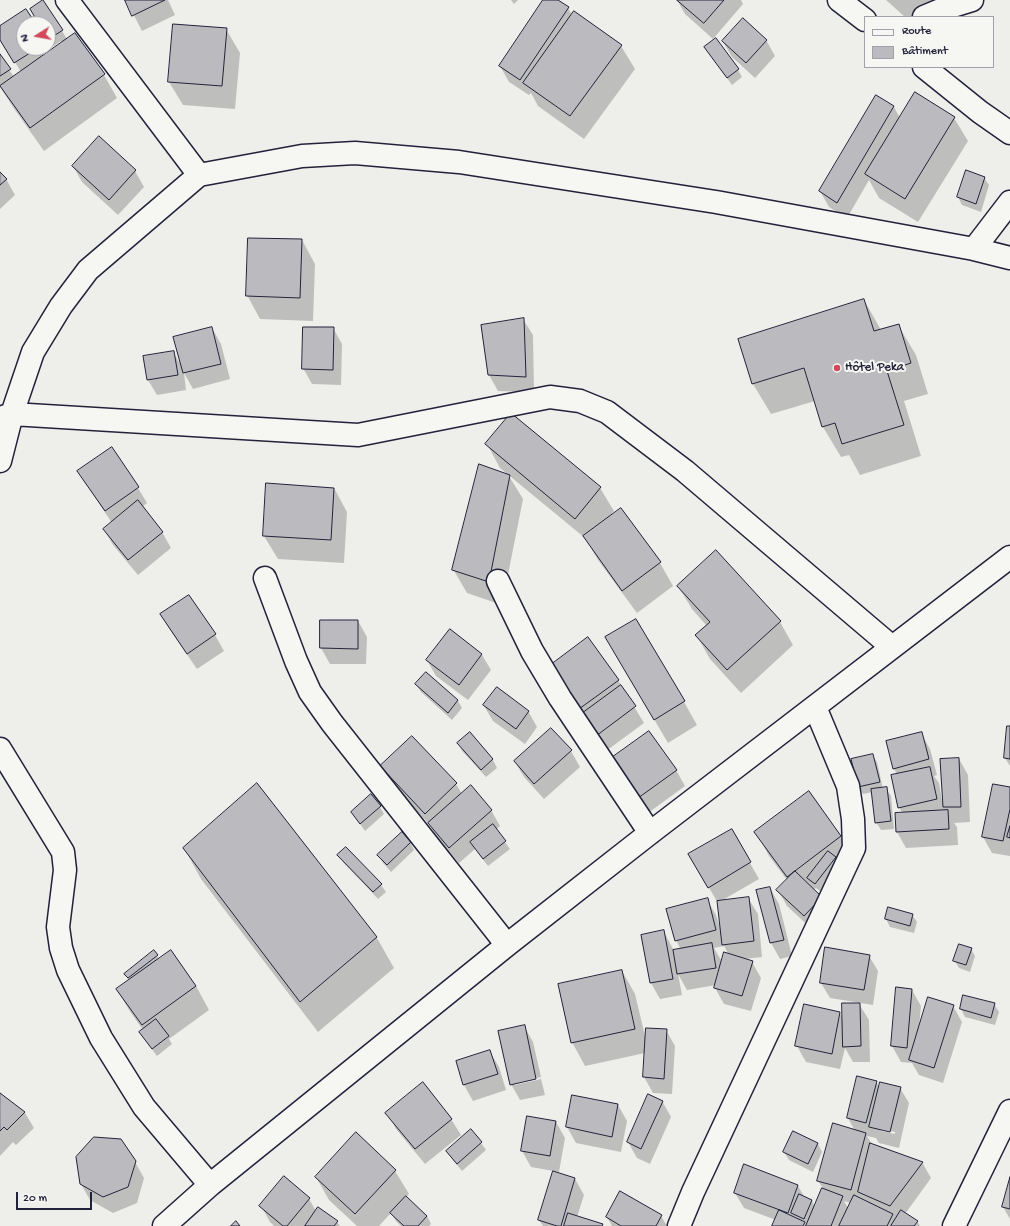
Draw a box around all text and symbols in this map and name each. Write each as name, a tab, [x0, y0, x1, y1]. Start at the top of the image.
north arrow	[16, 16, 56, 56]
legend	[864, 16, 994, 68]
text: Route	[902, 25, 931, 39]
text: N	[19, 33, 32, 43]
text: Bâtiment	[902, 45, 948, 59]
place label: Hôtel Peka	[845, 360, 904, 376]
marker: Hôtel Peka	[832, 363, 842, 373]
scale bar	[18, 1184, 94, 1210]
text: 20 m	[23, 1192, 47, 1206]

